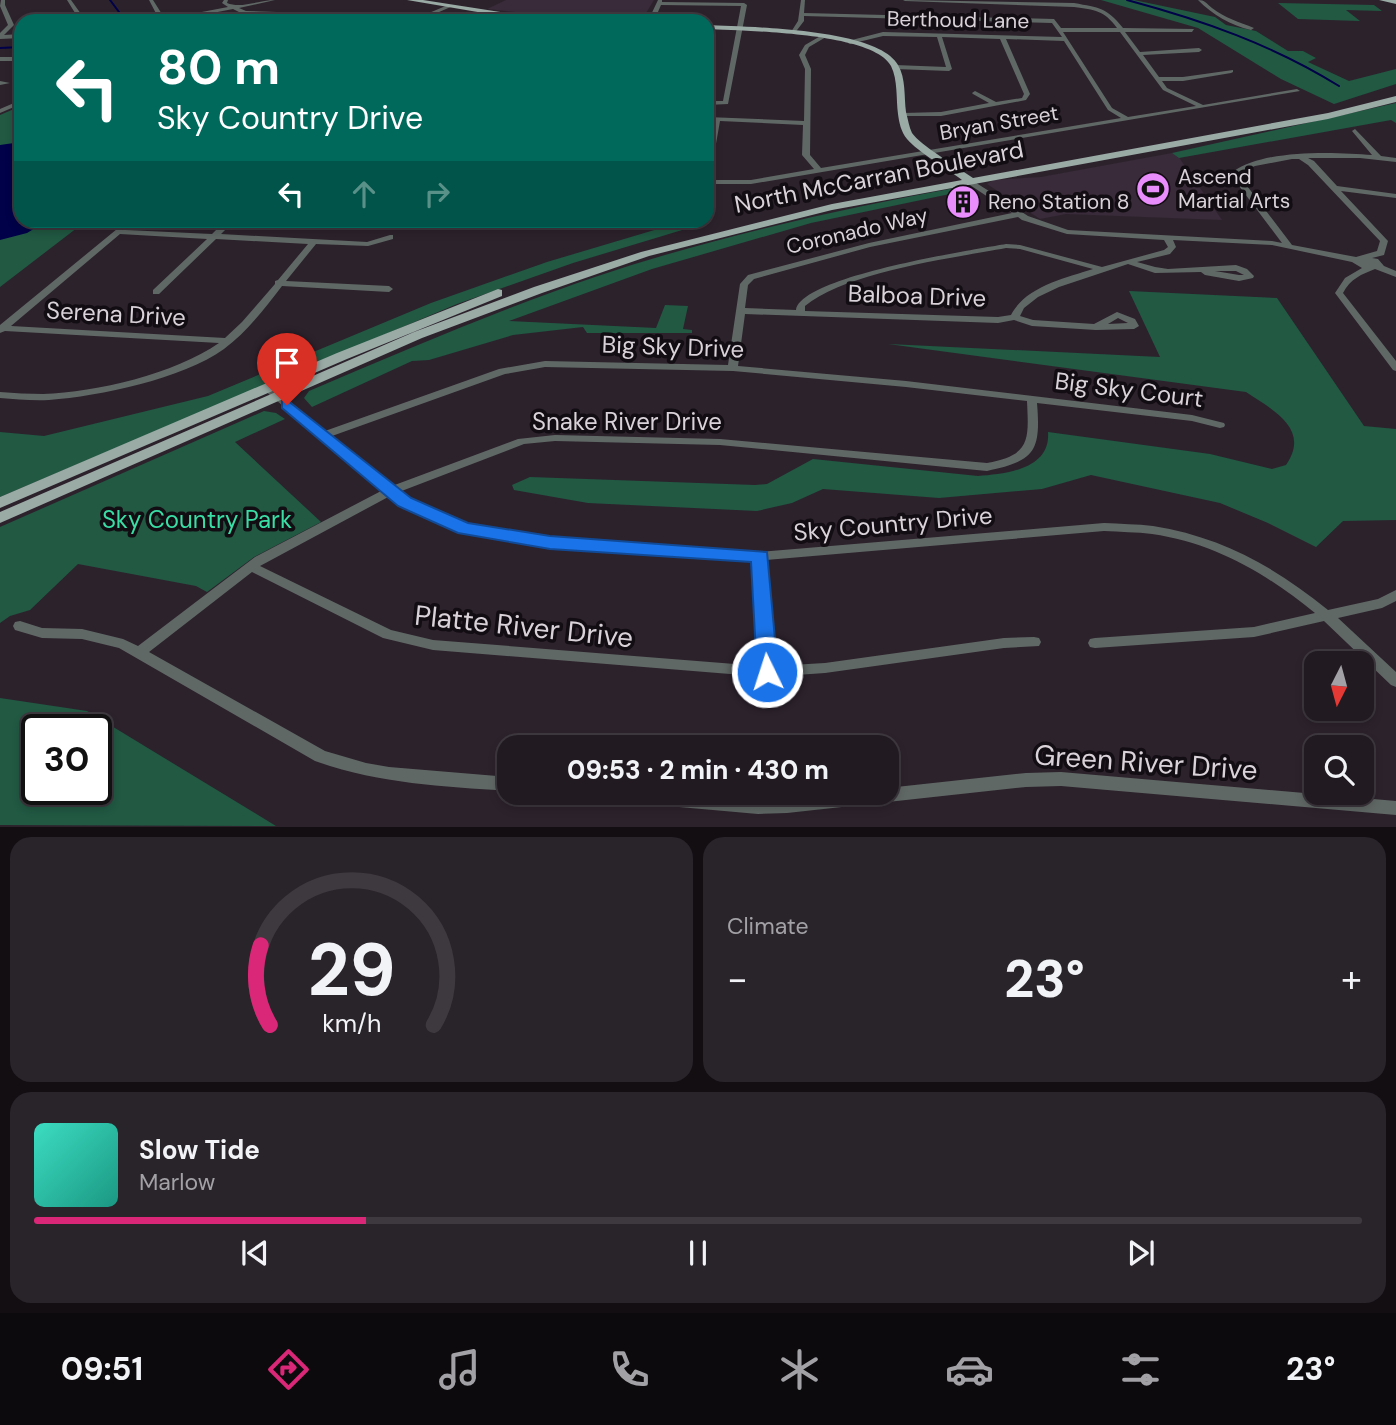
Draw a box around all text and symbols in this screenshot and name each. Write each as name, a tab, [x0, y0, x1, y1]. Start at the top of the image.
street label: Berthoud Lane	[887, 5, 1029, 35]
text: 80 m	[157, 35, 280, 99]
icon: left	[42, 42, 133, 133]
text: Sky Country Drive	[157, 97, 423, 139]
street label: Bryan Street	[937, 99, 1061, 147]
street label: North McCarran Boulevard	[732, 133, 1026, 220]
place label: Ascend Martial Arts	[1178, 163, 1290, 215]
sports icon: Ascend Martial Arts	[1134, 170, 1172, 208]
icon: left	[272, 175, 310, 213]
icon: ahead	[345, 175, 383, 213]
icon: right	[418, 175, 456, 213]
building icon: Reno Station 8	[944, 183, 982, 221]
place label: Reno Station 8	[988, 188, 1130, 216]
street label: Coronado Way	[784, 201, 931, 261]
street label: Balboa Drive	[847, 278, 987, 313]
street label: Serena Drive	[45, 294, 187, 333]
street label: Big Sky Drive	[601, 329, 745, 364]
pin	[257, 333, 317, 405]
icon: arrive	[268, 344, 306, 382]
street label: Big Sky Court	[1053, 365, 1205, 414]
street label: Snake River Drive	[532, 406, 722, 437]
street label: Sky Country Drive	[792, 499, 994, 548]
park label: Sky Country Park	[102, 504, 292, 535]
street label: Platte River Drive	[413, 597, 635, 656]
position arrow	[730, 635, 804, 709]
north arrow	[1304, 651, 1374, 721]
map controls	[1304, 651, 1374, 805]
speed limit sign: 30	[21, 714, 112, 805]
button: search	[1304, 735, 1374, 805]
street label: Green River Drive	[1033, 736, 1259, 789]
text: 09:53 · 2 min · 430 m	[567, 753, 829, 787]
text: Climate	[727, 911, 809, 941]
text: 29	[308, 924, 395, 1019]
text: 23°	[1004, 945, 1085, 1013]
text: −	[727, 954, 748, 1004]
text: +	[1341, 954, 1362, 1004]
text: km/h	[322, 1007, 381, 1040]
text: Slow Tide	[139, 1133, 260, 1167]
text: Marlow	[139, 1167, 215, 1197]
icon: previous	[236, 1234, 274, 1272]
icon: pause	[679, 1234, 717, 1272]
icon: next	[1122, 1234, 1160, 1272]
icon: directions	[264, 1345, 313, 1394]
icon: music	[435, 1345, 484, 1394]
icon: phone	[605, 1345, 654, 1394]
icon: climate	[775, 1345, 824, 1394]
icon: car	[945, 1345, 994, 1394]
icon: filters	[1116, 1345, 1165, 1394]
text: 09:51	[61, 1348, 143, 1390]
text: 23°	[1286, 1348, 1335, 1390]

